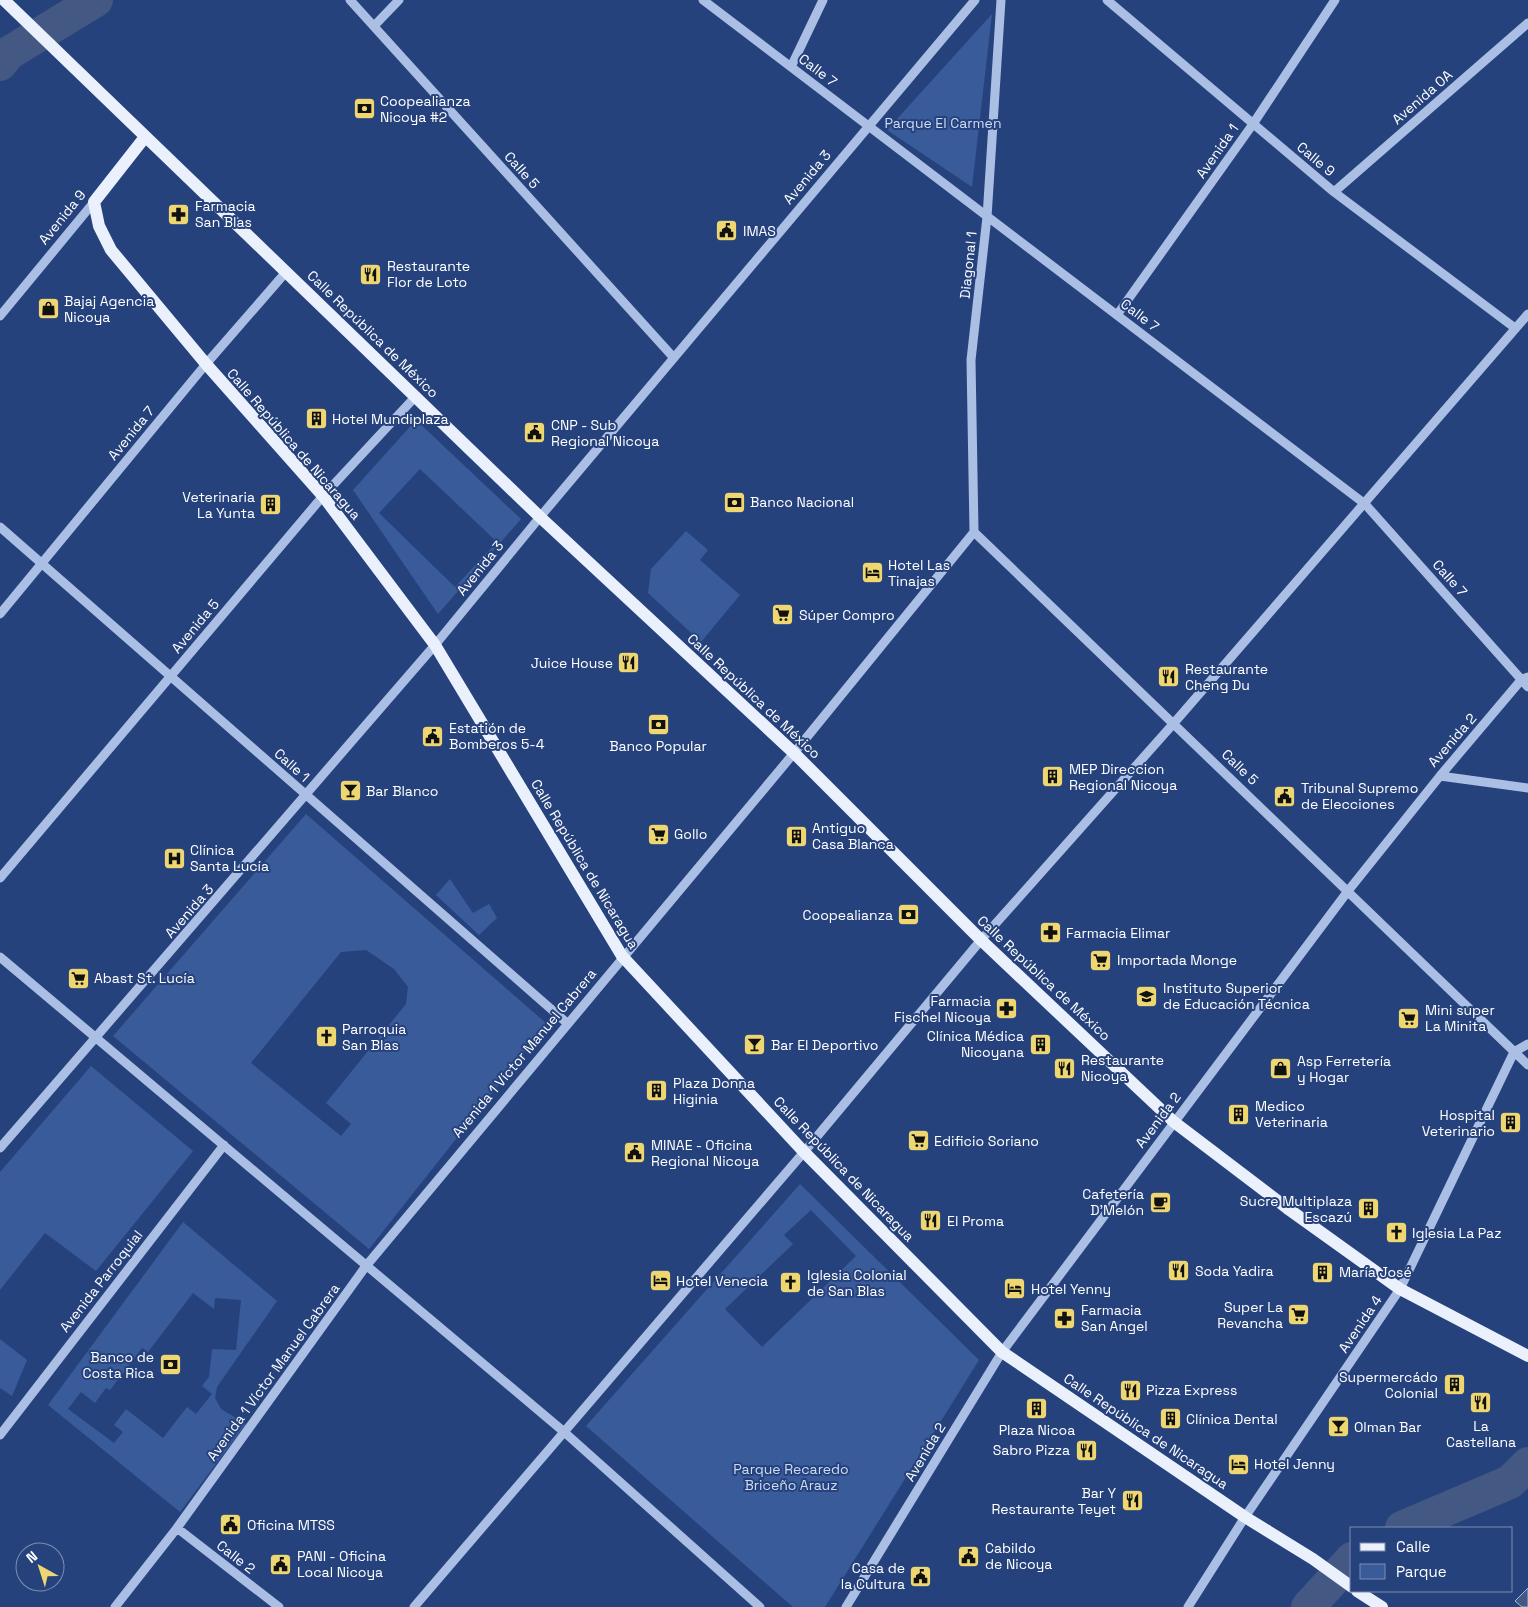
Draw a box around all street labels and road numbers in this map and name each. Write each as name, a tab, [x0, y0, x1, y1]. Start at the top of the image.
street label: Calle 7	[795, 50, 841, 90]
street label: Avenida 0A	[1388, 66, 1456, 128]
street label: Avenida 1	[1192, 120, 1242, 182]
street label: Calle 9	[1293, 138, 1339, 180]
street label: Avenida 3	[779, 146, 835, 208]
street label: Calle 5	[501, 148, 543, 192]
street label: Avenida 9	[34, 186, 90, 248]
street label: Diagonal 1	[956, 230, 980, 300]
street label: Calle República de México	[303, 266, 443, 402]
street label: Calle 7	[1117, 295, 1163, 335]
street label: Calle República de Nicaragua	[223, 365, 365, 523]
street label: Avenida 7	[104, 402, 158, 464]
street label: Avenida 3	[452, 537, 508, 599]
street label: Calle 7	[1429, 556, 1471, 600]
street label: Avenida 5	[167, 595, 223, 657]
street label: Calle República de México	[684, 629, 824, 763]
street label: Avenida 2	[1424, 709, 1480, 771]
street label: Calle 1	[271, 744, 313, 786]
street label: Calle 5	[1218, 745, 1262, 789]
street label: Calle República de Nicaragua	[527, 776, 643, 952]
street label: Avenida 3	[161, 880, 217, 942]
street label: Calle República de México	[974, 911, 1114, 1045]
street label: Avenida 1 Víctor Manuel Cabrera	[448, 965, 600, 1141]
street label: Avenida 2	[1131, 1089, 1185, 1151]
street label: Calle República de Nicaragua	[770, 1093, 918, 1245]
street label: Avenida Parroquial	[56, 1226, 146, 1336]
street label: Avenida 1 Víctor Manuel Cabrera	[203, 1280, 343, 1464]
street label: Avenida 4	[1334, 1292, 1386, 1356]
street label: Calle República de Nicaragua	[1060, 1369, 1232, 1493]
street label: Avenida 2	[900, 1419, 950, 1485]
street label: Calle 2	[213, 1536, 259, 1578]

